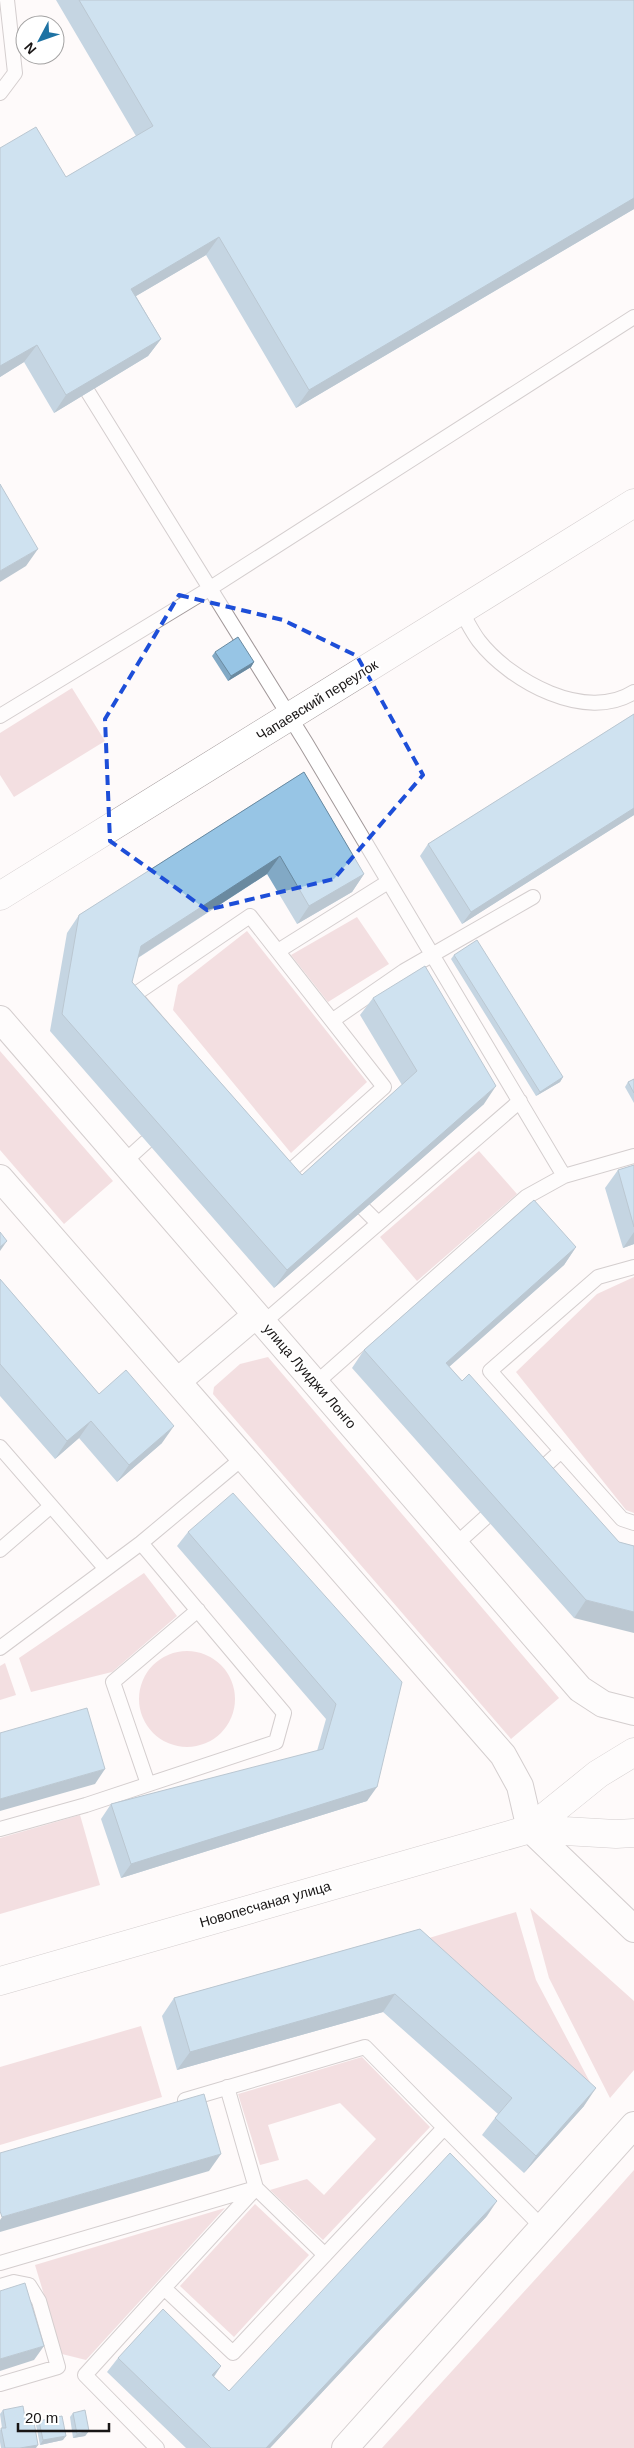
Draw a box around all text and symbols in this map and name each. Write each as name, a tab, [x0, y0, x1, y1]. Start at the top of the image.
north arrow	[15, 15, 65, 65]
text: N	[21, 39, 40, 58]
street label: Чапаевский переулок	[253, 656, 381, 744]
street label: улица Луиджи Лонго	[260, 1321, 360, 1432]
street label: Новопесчаная улица	[198, 1878, 333, 1930]
scale bar	[18, 2400, 109, 2432]
text: 20 m	[25, 2409, 58, 2426]

